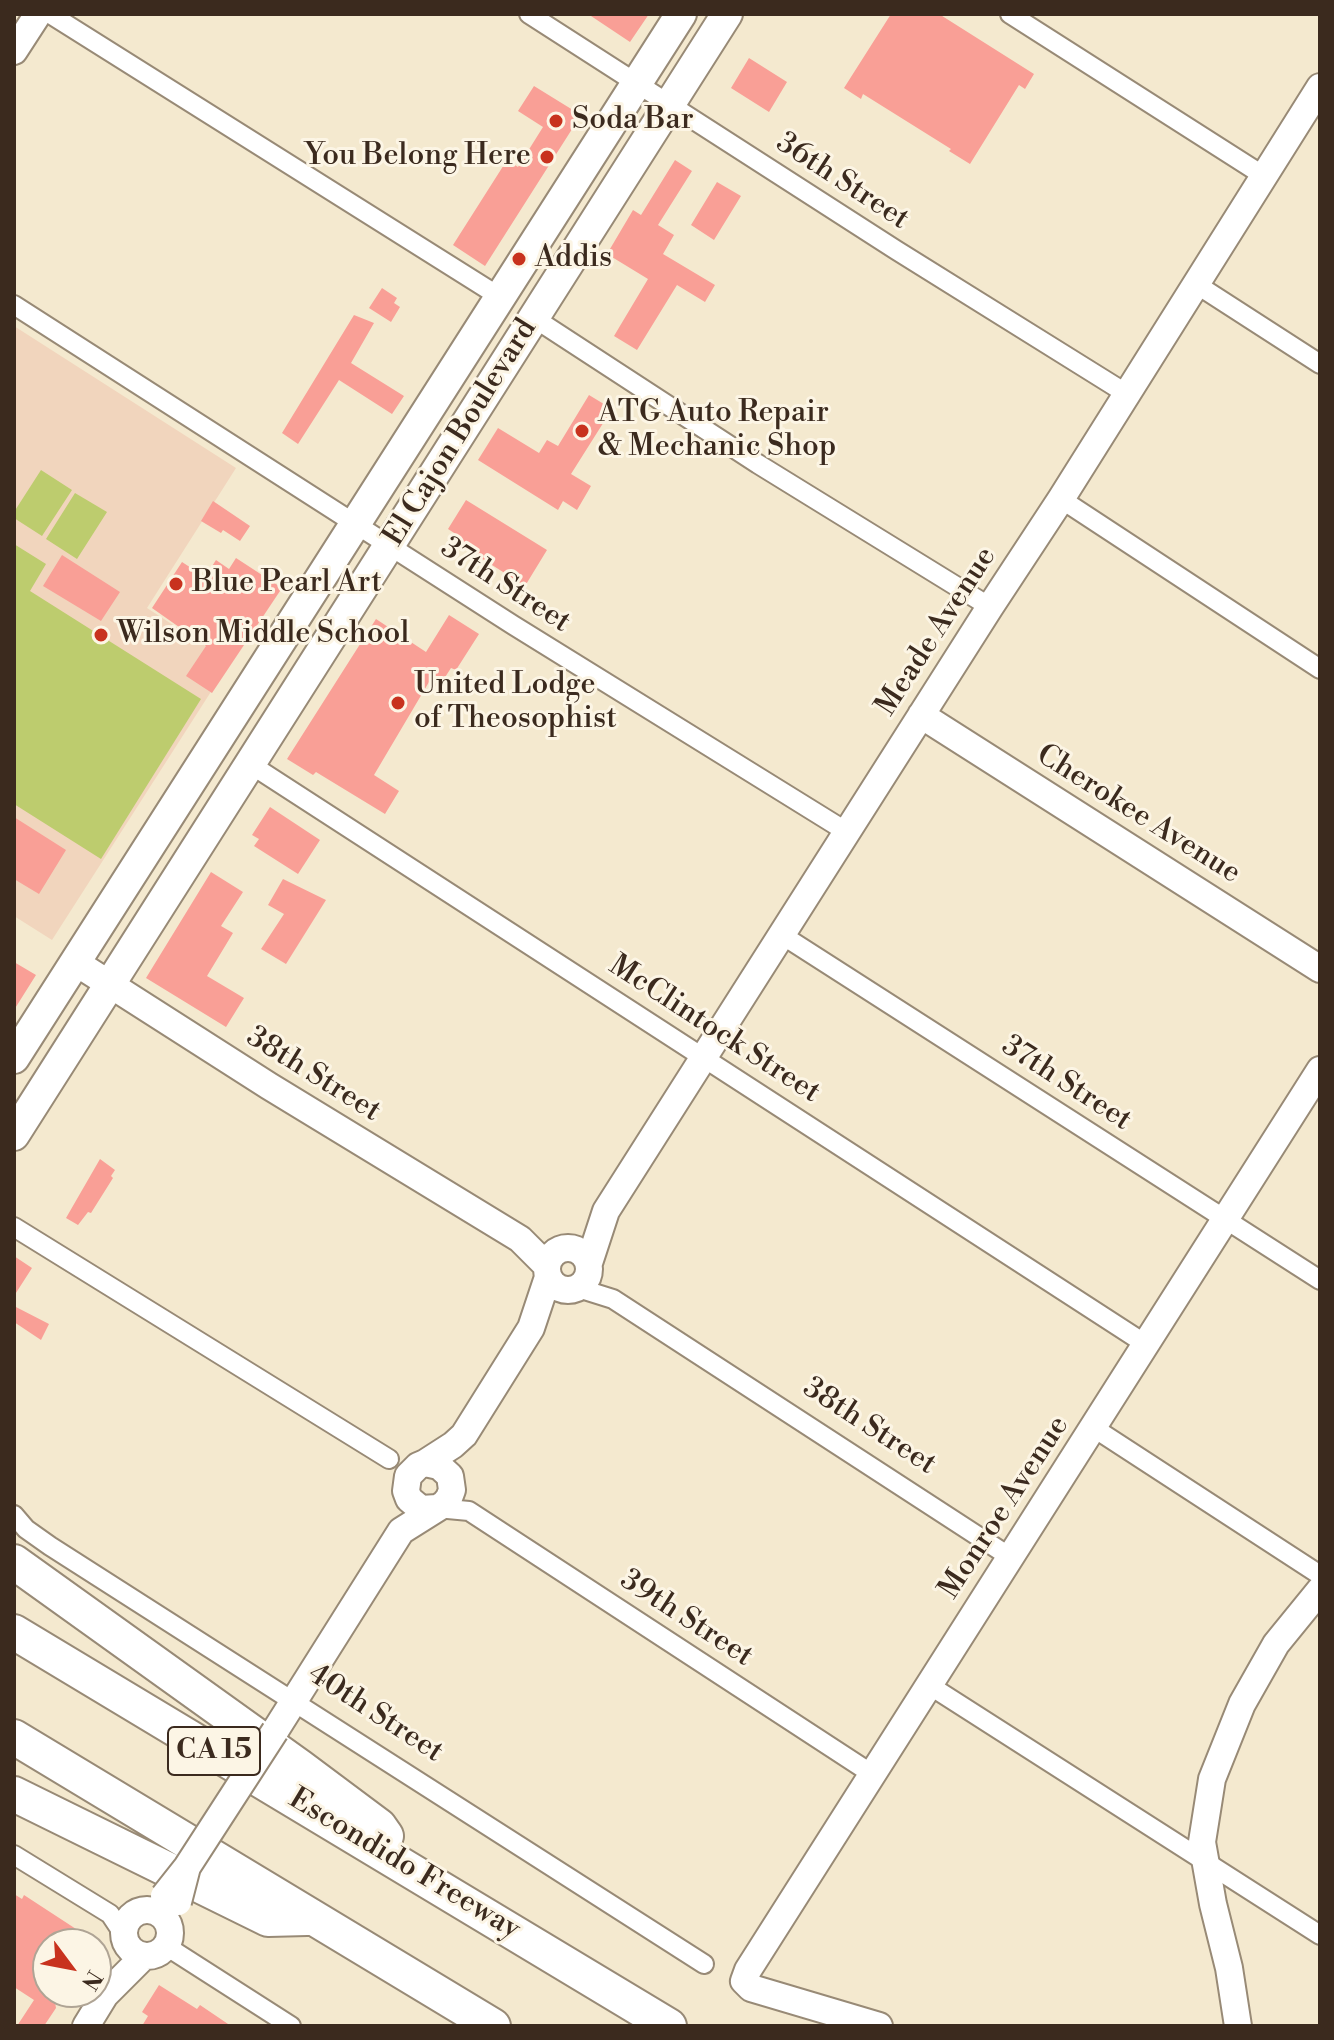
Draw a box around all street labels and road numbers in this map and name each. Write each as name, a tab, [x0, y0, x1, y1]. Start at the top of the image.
street label: 36th Street	[769, 126, 915, 238]
street label: El Cajon Boulevard	[377, 313, 545, 553]
street label: 37th Street	[433, 531, 577, 641]
street label: Meade Avenue	[869, 541, 1005, 723]
street label: Cherokee Avenue	[1029, 738, 1247, 892]
street label: McClintock Street	[602, 948, 826, 1112]
street label: 38th Street	[239, 1020, 387, 1130]
street label: 37th Street	[994, 1029, 1138, 1139]
street label: 38th Street	[796, 1371, 942, 1483]
street label: Monroe Avenue	[932, 1410, 1078, 1606]
street label: 39th Street	[613, 1563, 759, 1675]
street label: 40th Street	[301, 1657, 449, 1771]
road number: CA 15	[168, 1727, 260, 1775]
street label: Escondido Freeway	[282, 1782, 526, 1948]

